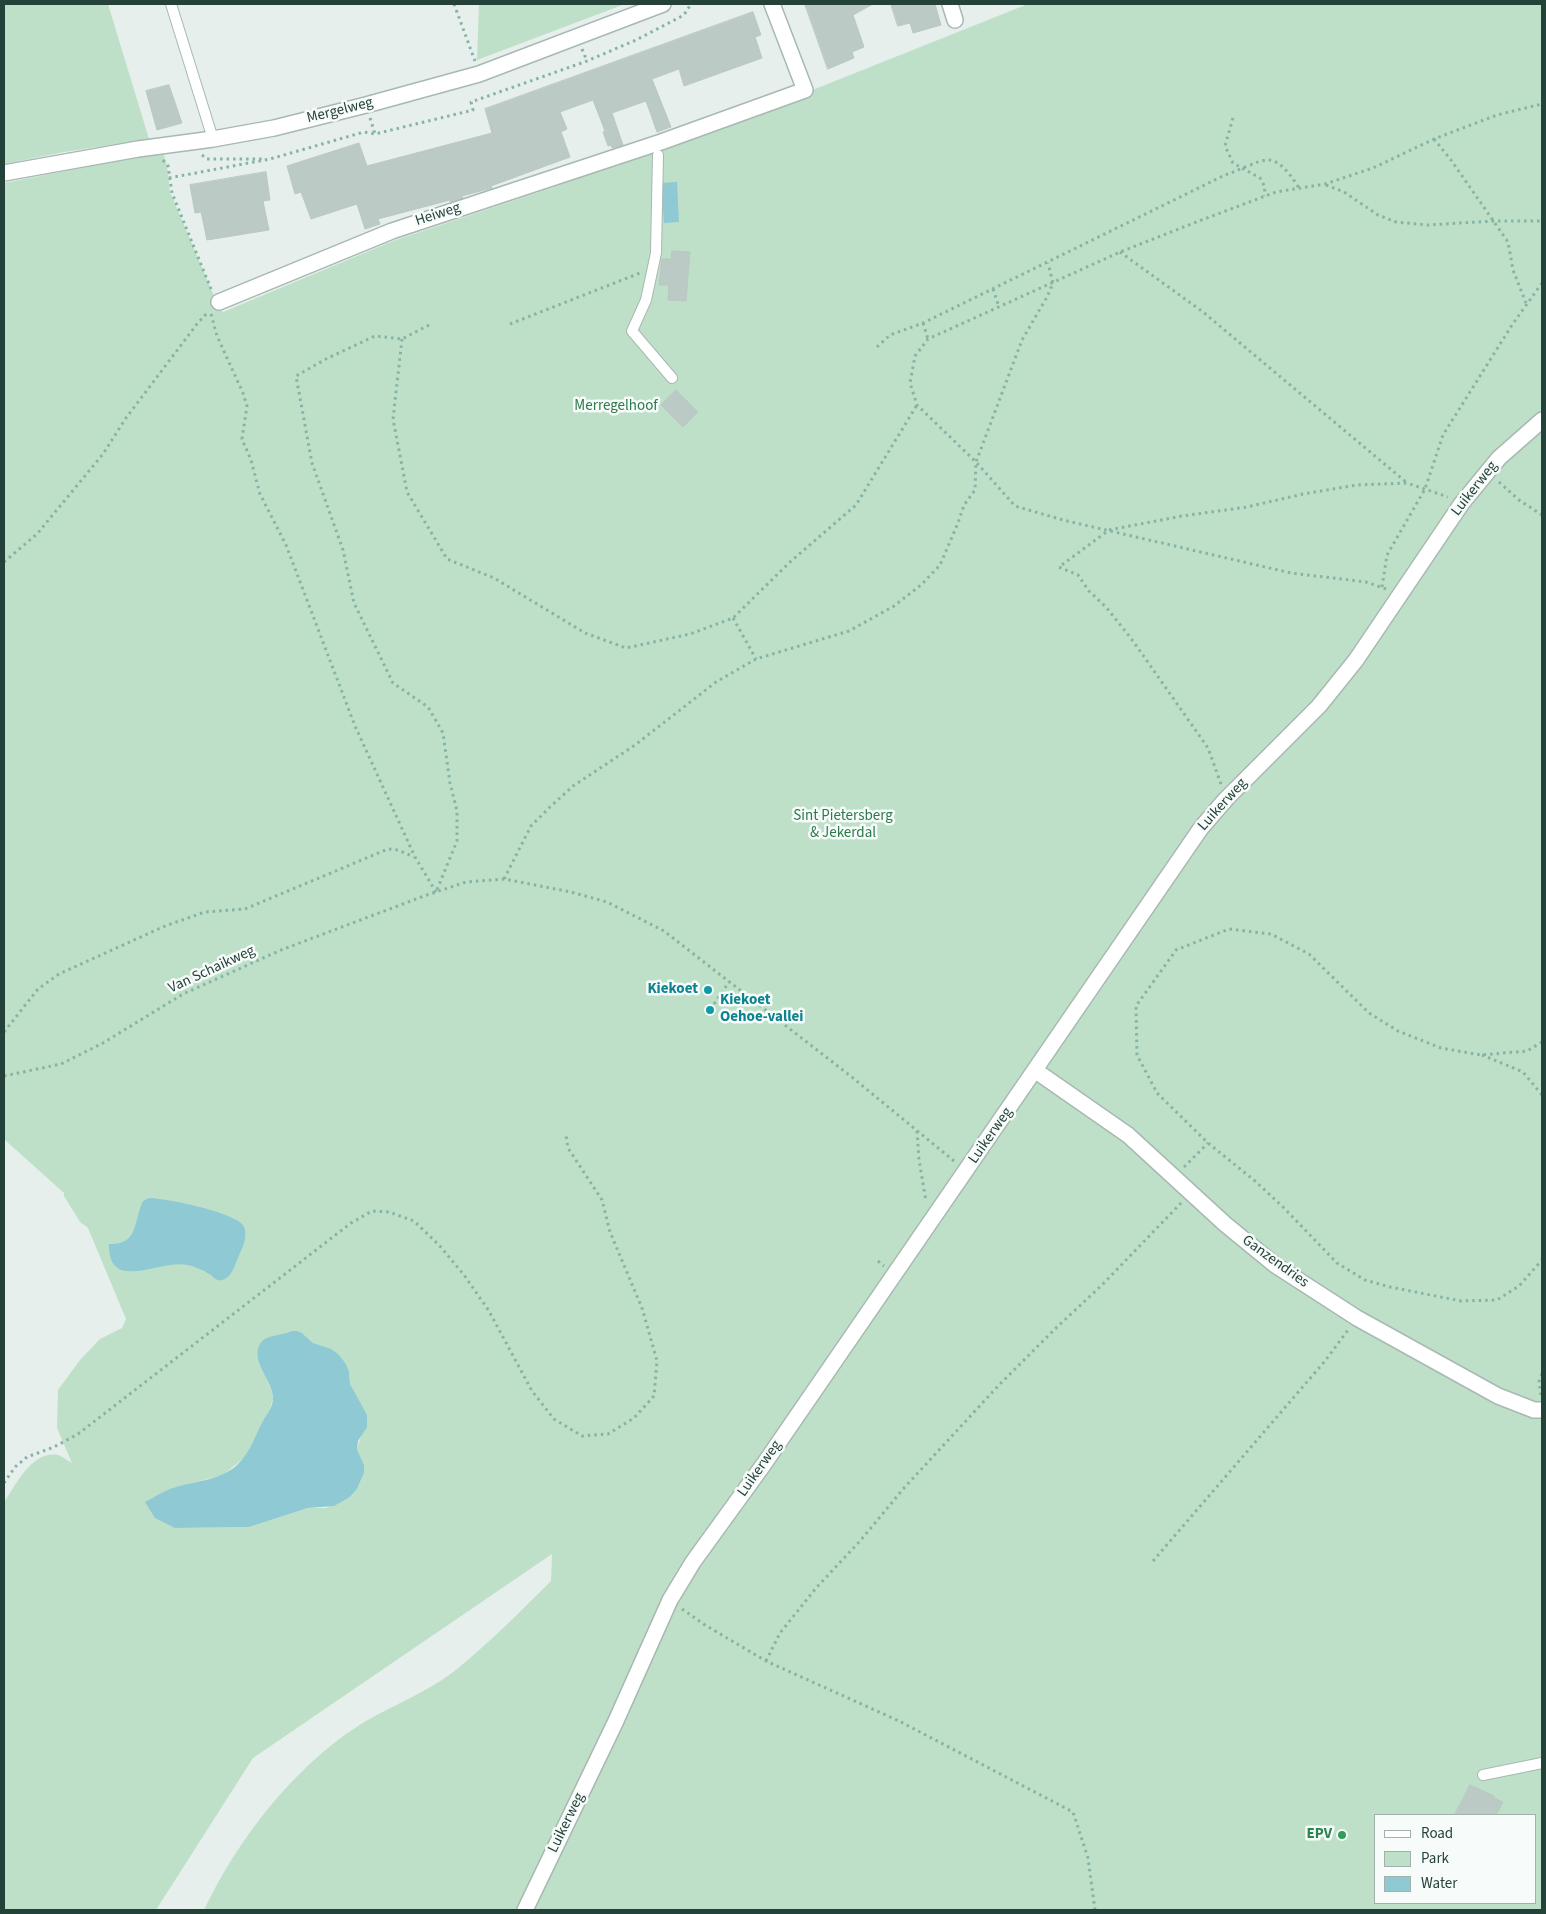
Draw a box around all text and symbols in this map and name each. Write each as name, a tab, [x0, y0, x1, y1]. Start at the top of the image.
street label: Mergelweg	[305, 94, 375, 128]
street label: Heiweg	[413, 199, 463, 231]
park label: Merregelhoof	[574, 398, 658, 416]
street label: Luikerweg	[1448, 458, 1502, 520]
street label: Luikerweg	[1195, 775, 1251, 835]
park label: Sint Pietersberg & Jekerdal	[793, 808, 893, 843]
street label: Van Schaikweg	[166, 942, 258, 998]
place label: Kiekoet	[647, 981, 698, 999]
marker: Kiekoet	[702, 984, 714, 996]
place label: Kiekoet Oehoe-vallei	[720, 992, 804, 1027]
marker: Kiekoet Oehoe-vallei	[704, 1004, 716, 1016]
street label: Luikerweg	[965, 1104, 1017, 1168]
street label: Ganzendries	[1238, 1232, 1312, 1292]
street label: Luikerweg	[734, 1437, 786, 1501]
street label: Luikerweg	[545, 1790, 589, 1856]
legend	[1374, 1814, 1536, 1904]
text: Road	[1421, 1823, 1453, 1844]
place label: EPV	[1307, 1826, 1332, 1844]
marker: EPV	[1336, 1829, 1348, 1841]
text: Park	[1421, 1848, 1449, 1869]
text: Water	[1421, 1873, 1457, 1894]

